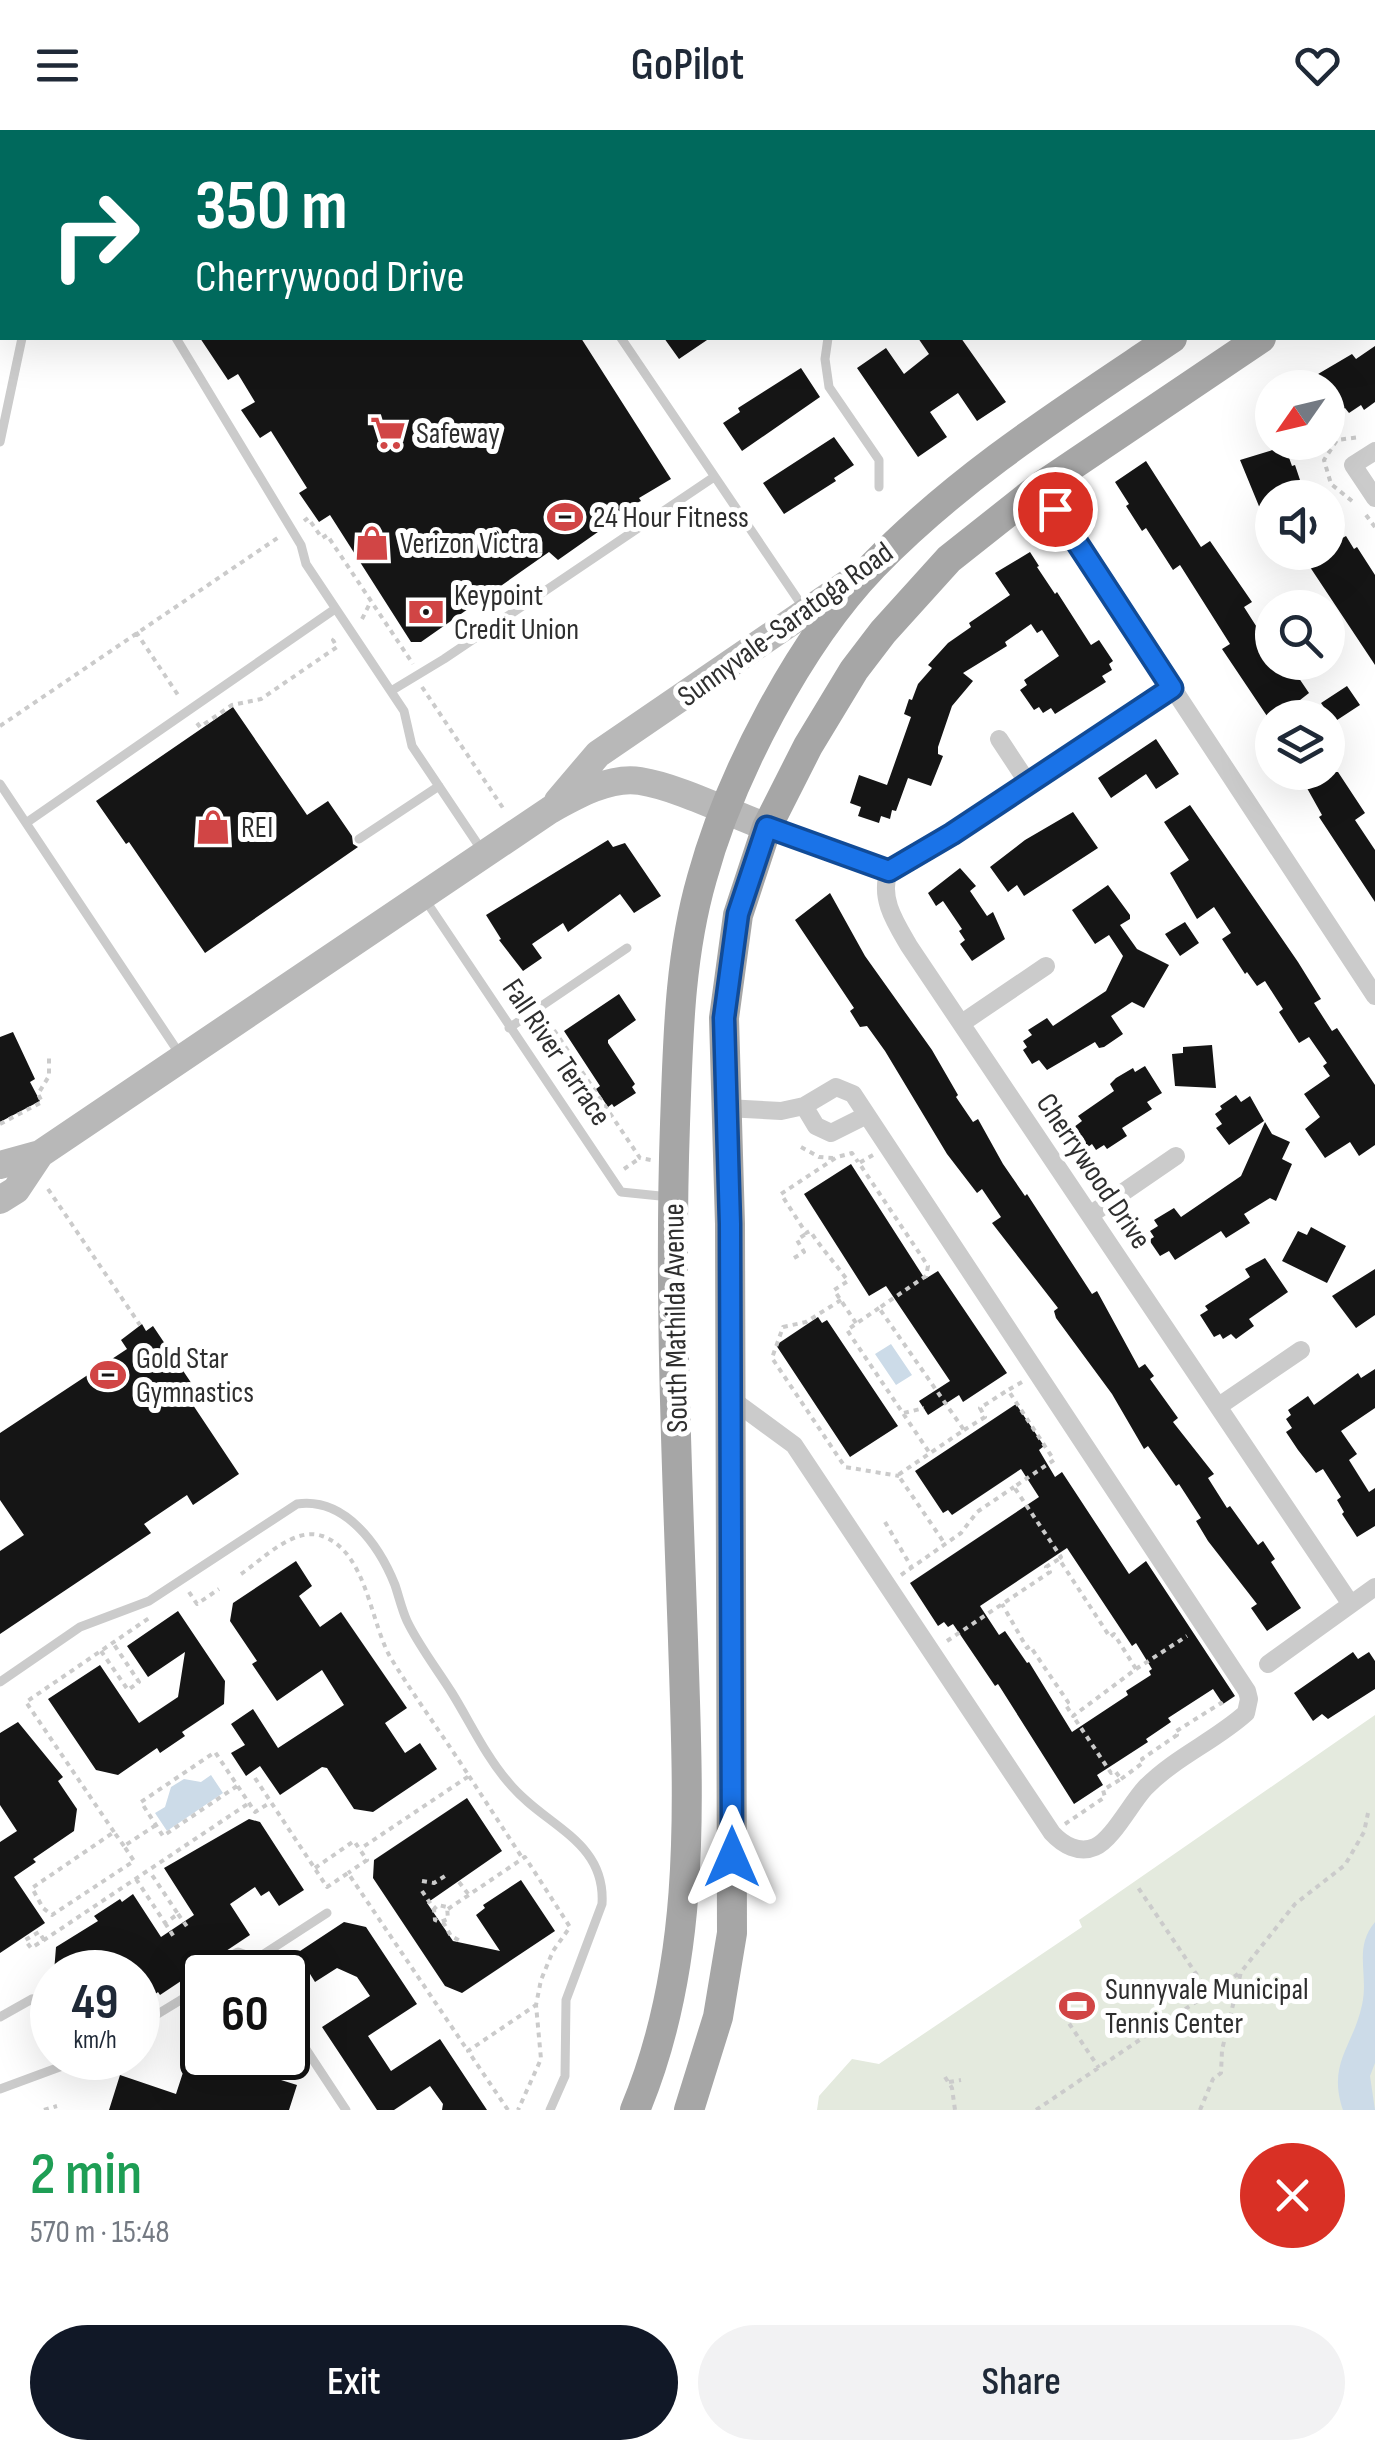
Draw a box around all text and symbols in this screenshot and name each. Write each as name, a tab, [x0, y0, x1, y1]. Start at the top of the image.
icon: menu	[30, 38, 85, 93]
text: GoPilot	[631, 38, 744, 93]
icon: heart	[1290, 38, 1345, 93]
text: 350 m	[195, 165, 348, 249]
icon: right	[30, 170, 160, 300]
text: Cherrywood Drive	[195, 250, 465, 305]
north arrow	[1255, 370, 1345, 460]
map controls	[1255, 370, 1345, 790]
supermarket icon: Safeway	[369, 414, 407, 452]
place label: Safeway	[416, 416, 500, 452]
pin	[1013, 467, 1098, 552]
button: sound	[1255, 480, 1345, 570]
icon: arrive	[1028, 482, 1083, 537]
sports icon: 24 Hour Fitness	[546, 498, 584, 536]
place label: 24 Hour Fitness	[593, 500, 749, 536]
shop icon: Verizon Victra	[353, 524, 391, 562]
place label: Verizon Victra	[400, 526, 539, 562]
street label: Sunnyvale-Saratoga Road	[671, 535, 900, 715]
place label: Keypoint Credit Union	[454, 578, 579, 648]
button: search	[1255, 590, 1345, 680]
bank icon: Keypoint Credit Union	[407, 593, 445, 631]
button: layers	[1255, 700, 1345, 790]
shop icon: REI	[194, 808, 232, 846]
place label: REI	[241, 810, 273, 846]
street label: Fall River Terrace	[494, 972, 618, 1133]
street label: Cherrywood Drive	[1028, 1087, 1158, 1256]
street label: South Mathilda Avenue	[656, 1203, 696, 1433]
place label: Gold Star Gymnastics	[136, 1341, 254, 1411]
sports icon: Gold Star Gymnastics	[89, 1356, 127, 1394]
position arrow	[680, 1805, 784, 1909]
speed limit sign: 60	[180, 1950, 310, 2080]
place label: Sunnyvale Municipal Tennis Center	[1105, 1972, 1309, 2042]
text: 49	[71, 1973, 119, 2033]
sports icon: Sunnyvale Municipal Tennis Center	[1058, 1987, 1096, 2025]
text: km/h	[73, 2025, 117, 2056]
text: 2 min	[30, 2139, 142, 2211]
button: close	[1240, 2143, 1345, 2248]
text: 570 m · 15:48	[30, 2213, 169, 2252]
button: Exit	[30, 2325, 678, 2440]
button: Share	[698, 2325, 1345, 2440]

